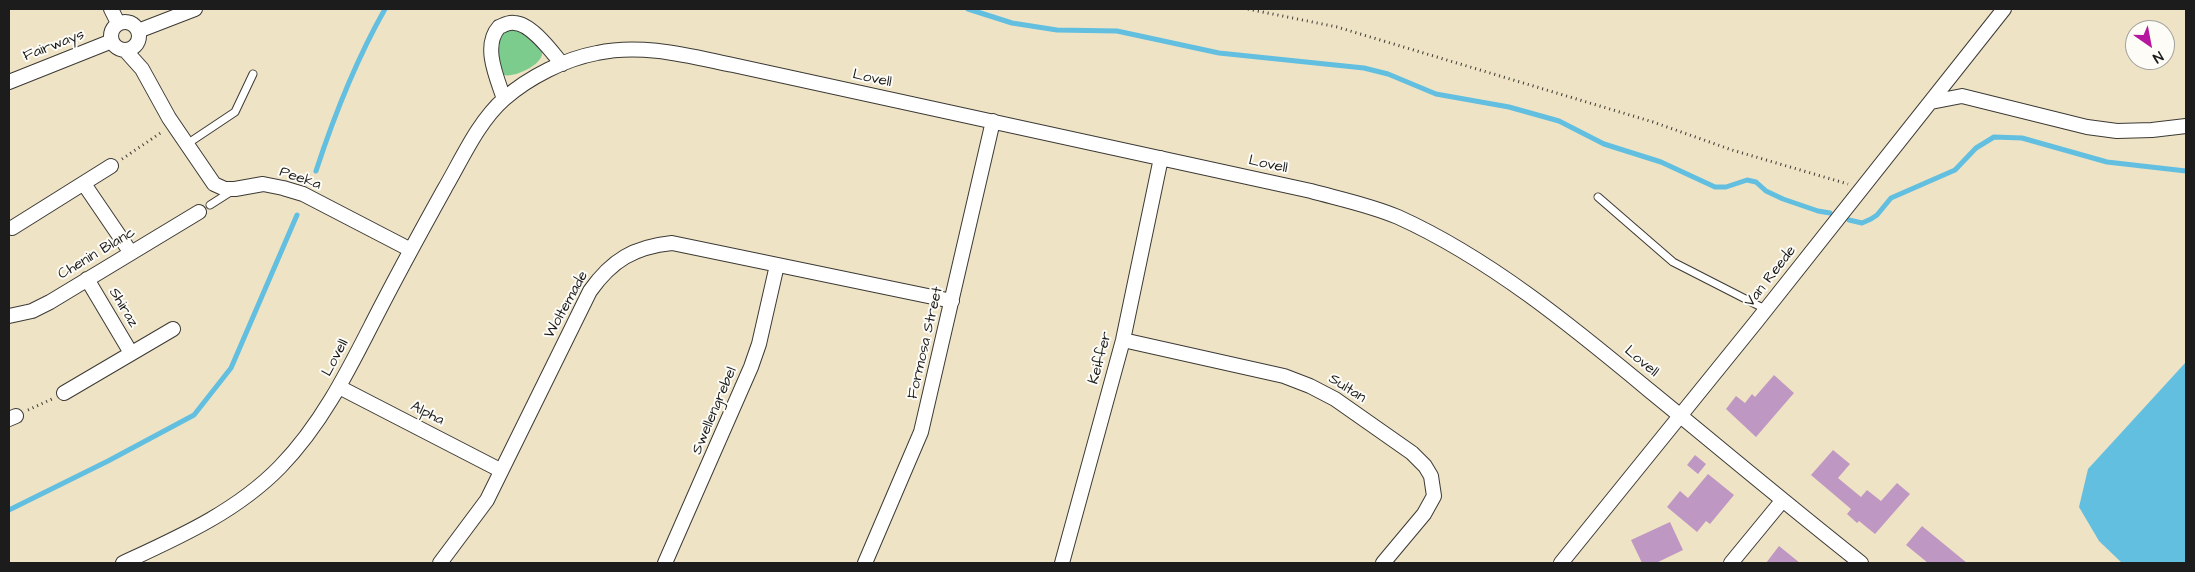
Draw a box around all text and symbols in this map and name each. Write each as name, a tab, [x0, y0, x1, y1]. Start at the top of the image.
north arrow	[2125, 20, 2175, 70]
street label: Fairways	[21, 26, 87, 66]
text: N	[2148, 46, 2167, 68]
street label: Lovell	[851, 66, 893, 92]
street label: Lovell	[1247, 152, 1289, 178]
street label: Peeka	[277, 164, 323, 194]
street label: Chenin Blanc	[55, 224, 139, 284]
street label: Van Reede	[1741, 243, 1801, 311]
street label: Woltemade	[541, 268, 593, 342]
street label: Shiraz	[104, 285, 142, 331]
street label: Formosa Street	[904, 285, 948, 401]
street label: Keiffer	[1085, 330, 1117, 386]
street label: Lovell	[319, 336, 353, 380]
street label: Lovell	[1620, 342, 1662, 382]
street label: Swellengrebel	[689, 365, 741, 457]
street label: Sultan	[1325, 371, 1369, 407]
street label: Alpha	[407, 398, 447, 430]

